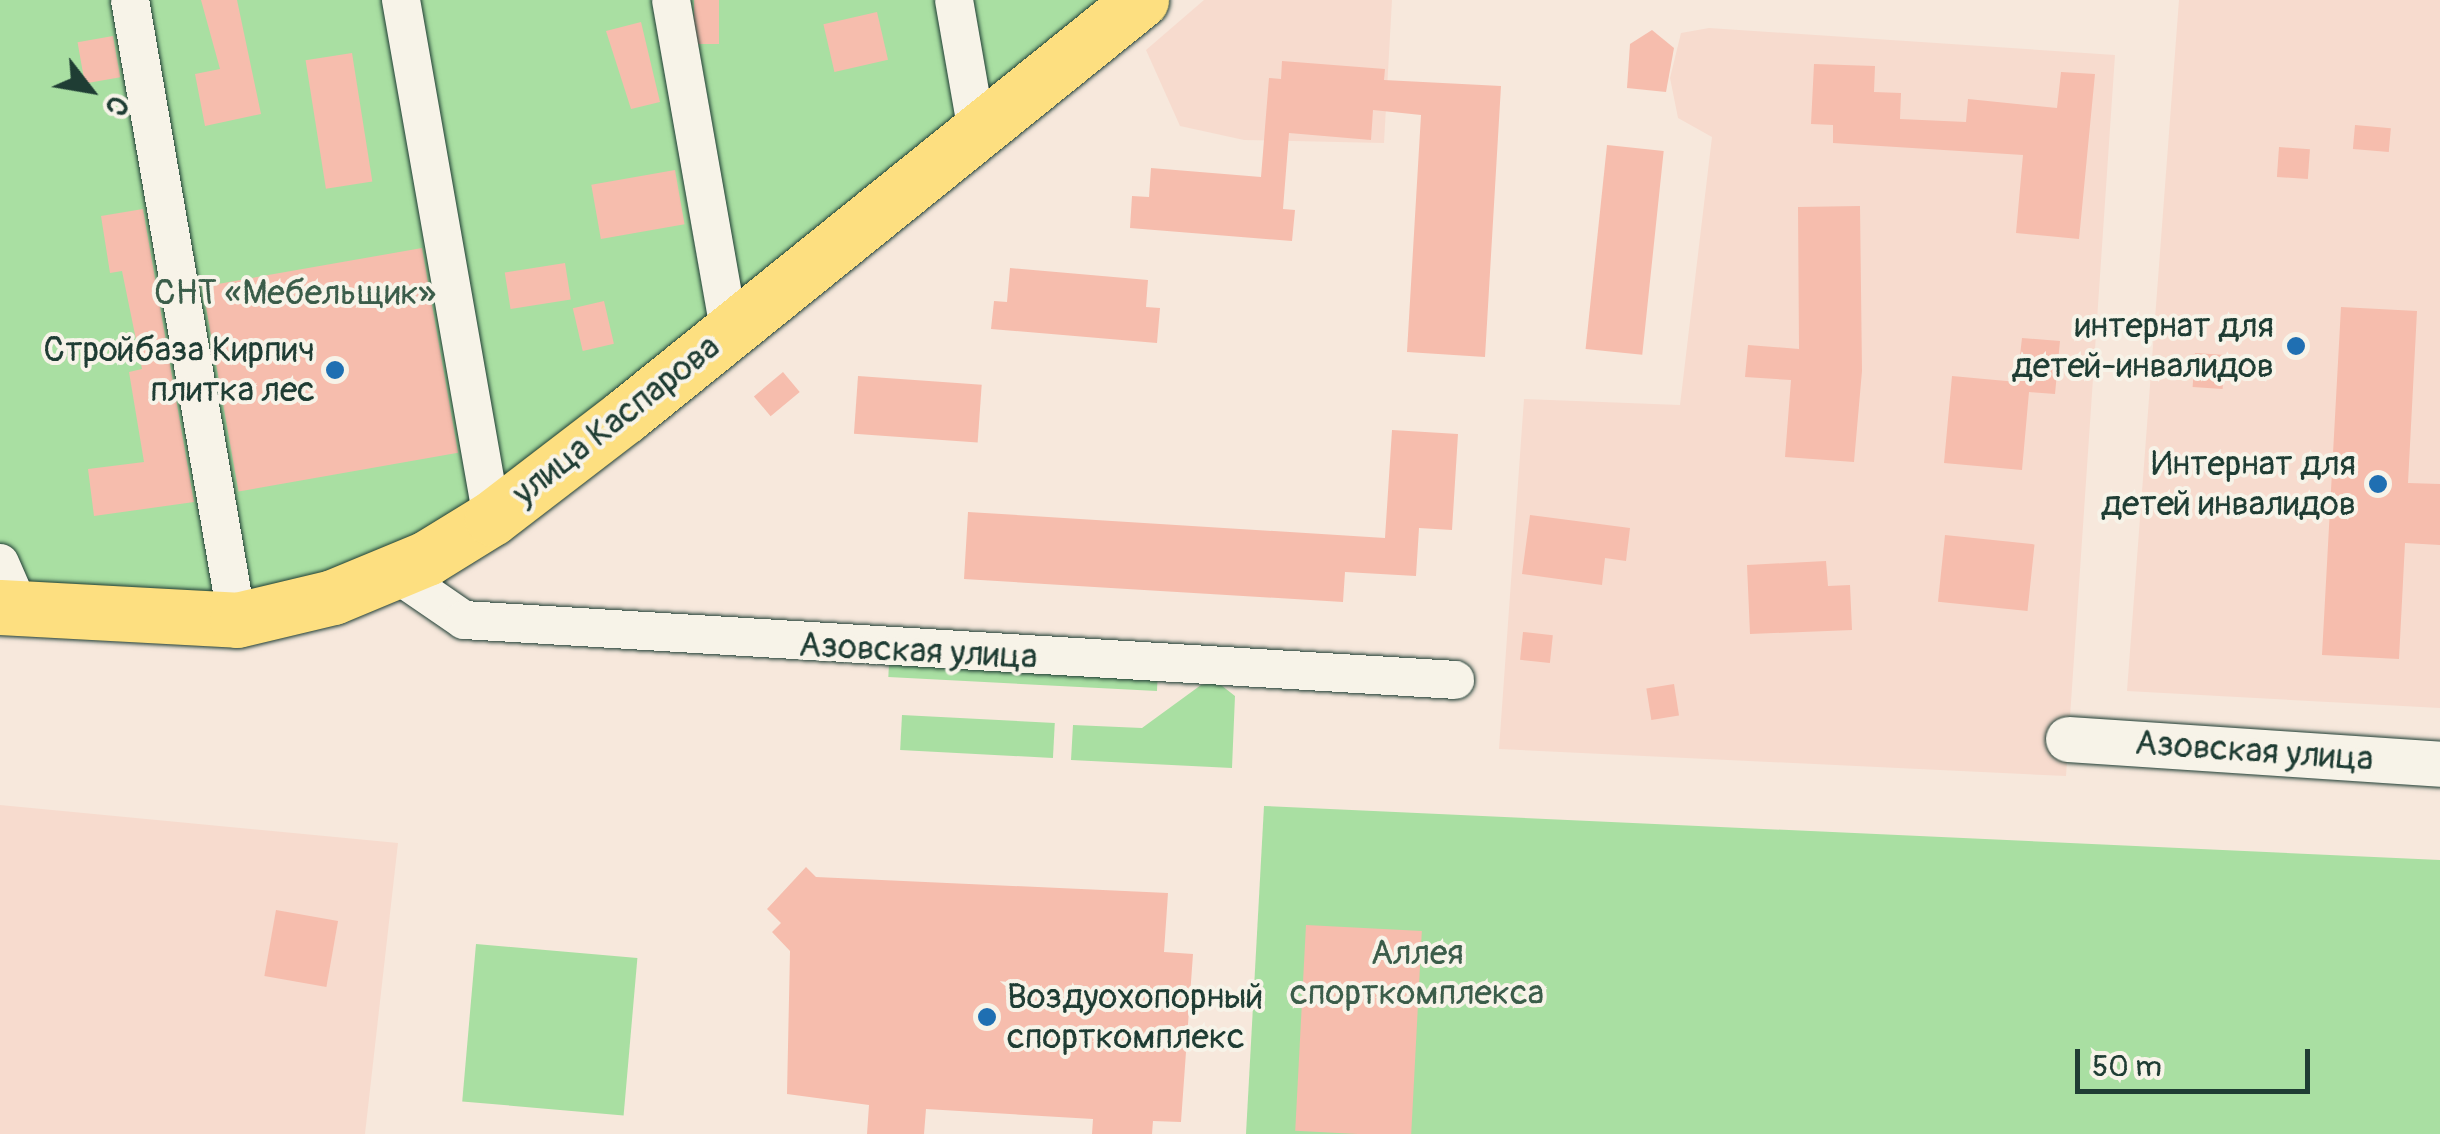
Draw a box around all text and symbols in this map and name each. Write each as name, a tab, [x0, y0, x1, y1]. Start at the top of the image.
north arrow	[40, 40, 140, 140]
text: С	[97, 89, 136, 122]
park label: СНТ «Мебельщик»	[154, 272, 436, 314]
place label: интернат для детей-инвалидов	[2012, 305, 2274, 387]
street label: улица Каспарова	[504, 326, 728, 514]
place label: Стройбаза Кирпич плитка лес	[43, 329, 315, 411]
marker: интернат для детей-инвалидов	[2283, 333, 2309, 359]
marker: Стройбаза Кирпич плитка лес	[324, 359, 346, 381]
place label: Интернат для детей инвалидов	[2101, 443, 2356, 525]
marker: Интернат для детей инвалидов	[2365, 471, 2391, 497]
street label: Азовская улица	[798, 624, 1038, 678]
street label: Азовская улица	[2133, 722, 2375, 780]
park label: Аллея спорткомплекса	[1290, 932, 1544, 1014]
place label: Воздуохопорный спорткомплекс	[1007, 976, 1263, 1058]
marker: Воздуохопорный спорткомплекс	[976, 1006, 998, 1028]
scale bar	[2080, 1029, 2315, 1091]
text: 50 m	[2092, 1048, 2162, 1085]

